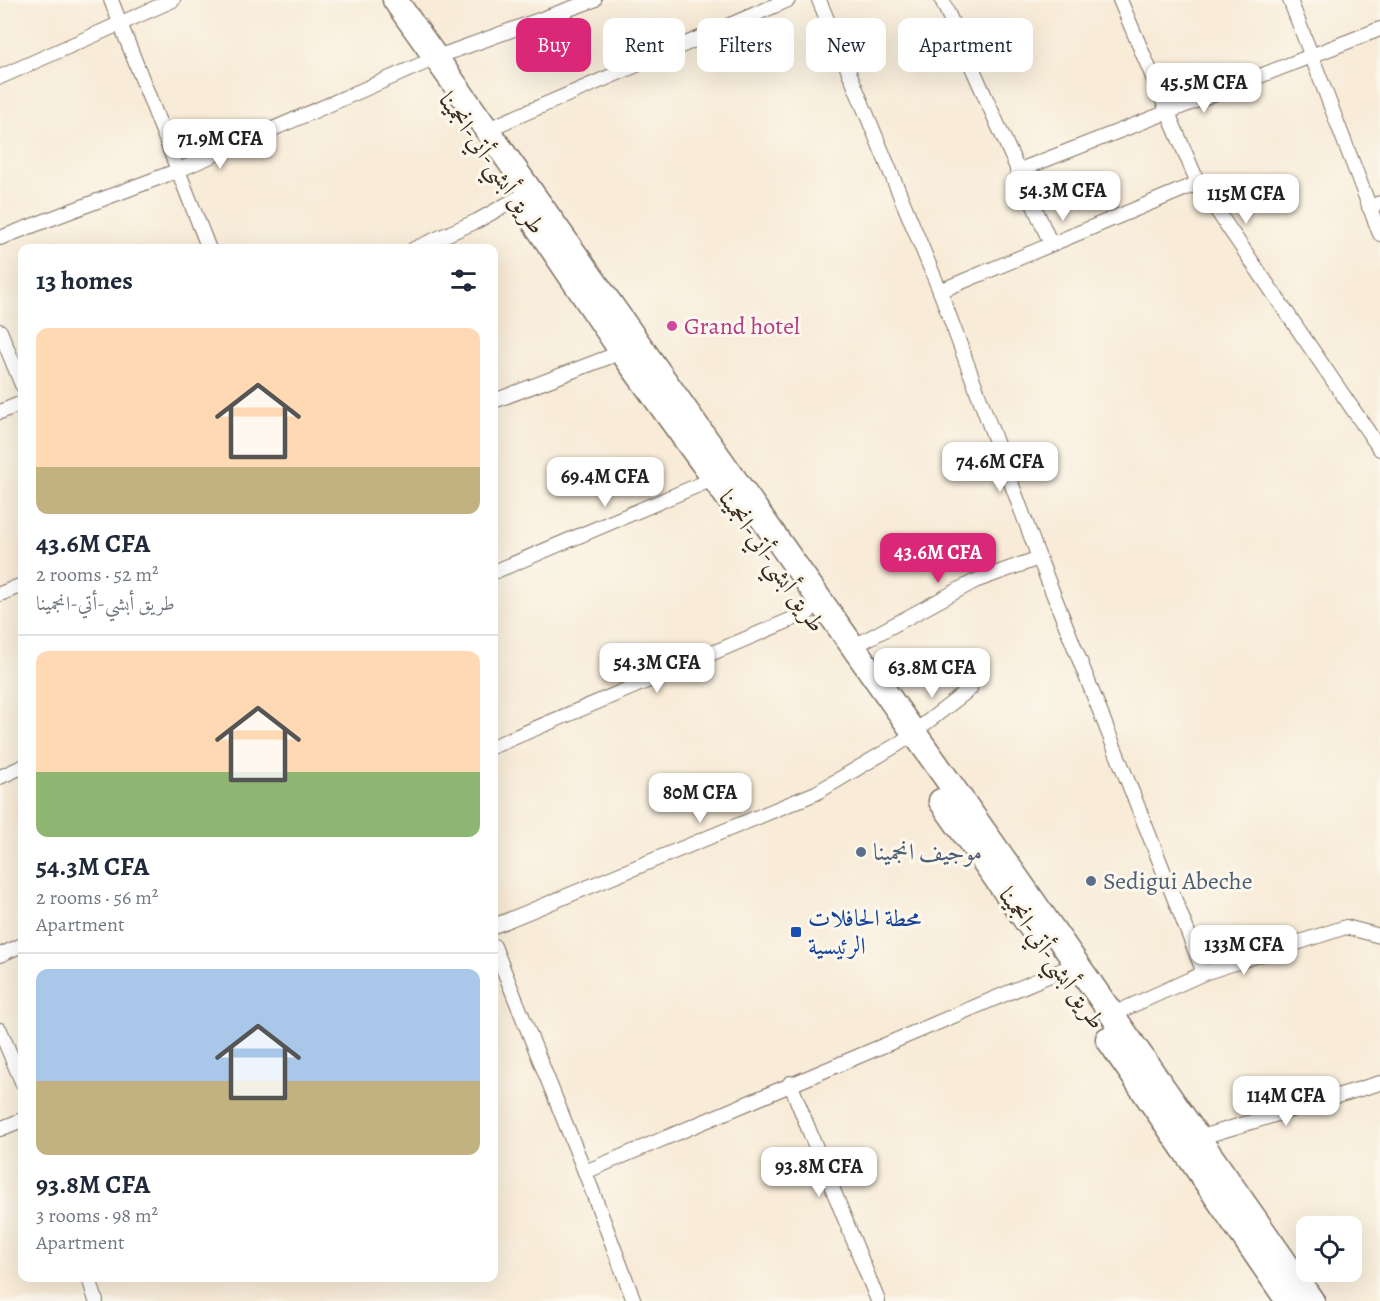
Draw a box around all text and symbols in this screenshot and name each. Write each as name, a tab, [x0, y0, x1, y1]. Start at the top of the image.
chip: Buy	[516, 18, 591, 72]
chip: Rent	[603, 18, 685, 72]
chip: Filters	[697, 18, 794, 72]
chip: New	[806, 18, 886, 72]
chip: Apartment	[898, 18, 1033, 72]
pin: 45.5M CFA	[1135, 63, 1273, 114]
text: 45.5M CFA	[1161, 69, 1248, 96]
street label: طريق أبشي-أتي-انجمينا	[426, 85, 554, 244]
pin: 71.9M CFA	[151, 119, 289, 170]
text: 71.9M CFA	[177, 125, 263, 152]
pin: 54.3M CFA	[994, 171, 1132, 222]
pin: 115M CFA	[1184, 174, 1308, 225]
text: 54.3M CFA	[1019, 177, 1107, 204]
text: 115M CFA	[1207, 180, 1285, 207]
text: 13 homes	[36, 263, 133, 298]
icon: filters	[447, 264, 480, 297]
place label: Grand hotel	[684, 310, 800, 342]
marker: Grand hotel	[665, 319, 679, 333]
icon: home	[204, 367, 312, 475]
pin: 74.6M CFA	[931, 442, 1069, 493]
text: 74.6M CFA	[956, 448, 1044, 475]
pin: 69.4M CFA	[536, 457, 674, 508]
text: 69.4M CFA	[561, 463, 649, 490]
street label: طريق أبشي-أتي-انجمينا	[706, 483, 834, 642]
text: 43.6M CFA	[36, 526, 150, 561]
pin: 43.6M CFA	[869, 533, 1007, 584]
text: 43.6M CFA	[894, 539, 982, 566]
text: 2 rooms · 52 m²	[36, 561, 159, 588]
text: طريق أبشي-أتي-انجمينا	[36, 590, 175, 617]
pin: 54.3M CFA	[588, 643, 726, 694]
pin: 63.8M CFA	[863, 648, 1001, 699]
text: 54.3M CFA	[613, 649, 701, 676]
text: 63.8M CFA	[888, 654, 976, 681]
icon: home	[204, 690, 312, 798]
pin: 80M CFA	[645, 773, 755, 824]
text: 80M CFA	[663, 779, 737, 806]
place label: موجيف انجمينا	[873, 836, 982, 868]
marker: موجيف انجمينا	[854, 845, 868, 859]
text: 54.3M CFA	[36, 849, 149, 884]
place label: Sedigui Abeche	[1103, 865, 1252, 897]
marker: Sedigui Abeche	[1084, 874, 1098, 888]
street label: طريق أبشي-أتي-انجمينا	[986, 880, 1114, 1039]
text: 2 rooms · 56 m²	[36, 884, 158, 911]
place label: محطة الحافلات الرئيسية	[808, 902, 922, 962]
text: Apartment	[36, 911, 125, 938]
marker: محطة الحافلات الرئيسية	[789, 925, 803, 939]
pin: 133M CFA	[1182, 925, 1306, 976]
text: 133M CFA	[1204, 931, 1284, 958]
icon: home	[204, 1008, 312, 1116]
pin: 114M CFA	[1224, 1076, 1348, 1127]
text: 114M CFA	[1247, 1082, 1325, 1109]
pin: 93.8M CFA	[750, 1147, 888, 1198]
text: 93.8M CFA	[775, 1153, 863, 1180]
text: 93.8M CFA	[36, 1167, 150, 1202]
text: 3 rooms · 98 m²	[36, 1202, 158, 1229]
map controls	[1296, 1216, 1362, 1282]
button: locate	[1296, 1216, 1362, 1282]
text: Apartment	[36, 1229, 125, 1256]

